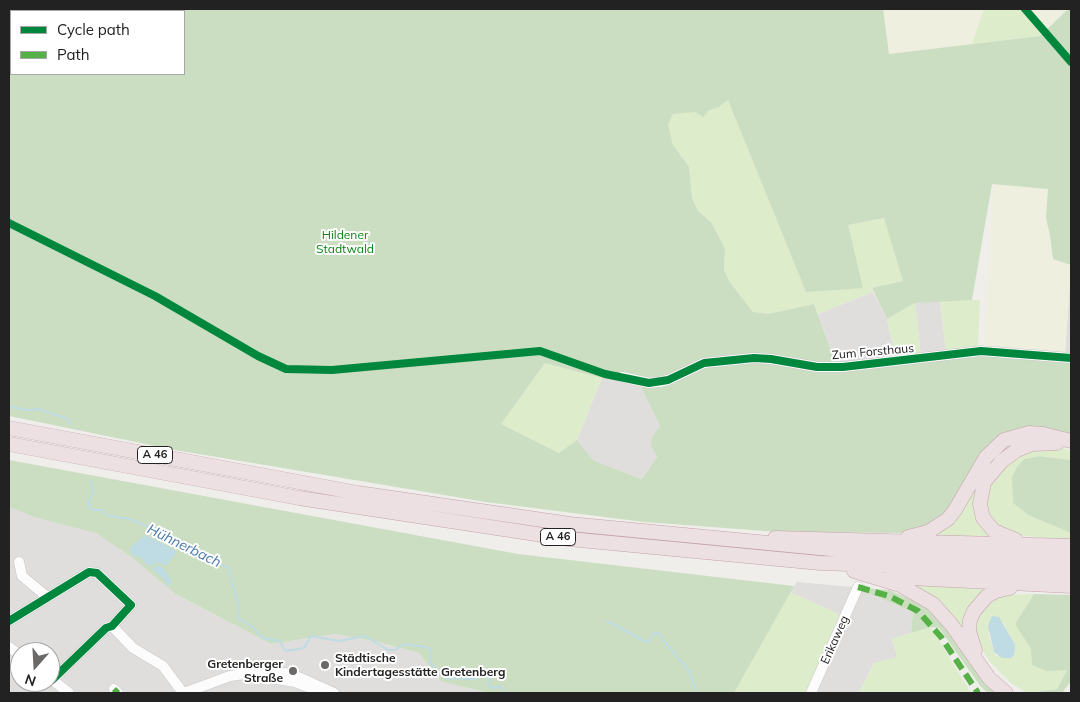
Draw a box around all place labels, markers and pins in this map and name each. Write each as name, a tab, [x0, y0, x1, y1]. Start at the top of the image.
place label: Städtische Kindertagesstätte Gretenberg	[335, 651, 505, 679]
place label: Gretenberger Straße	[207, 657, 283, 685]
marker: Städtische Kindertagesstätte Gretenberg	[319, 659, 331, 671]
marker: Gretenberger Straße	[287, 665, 299, 677]

